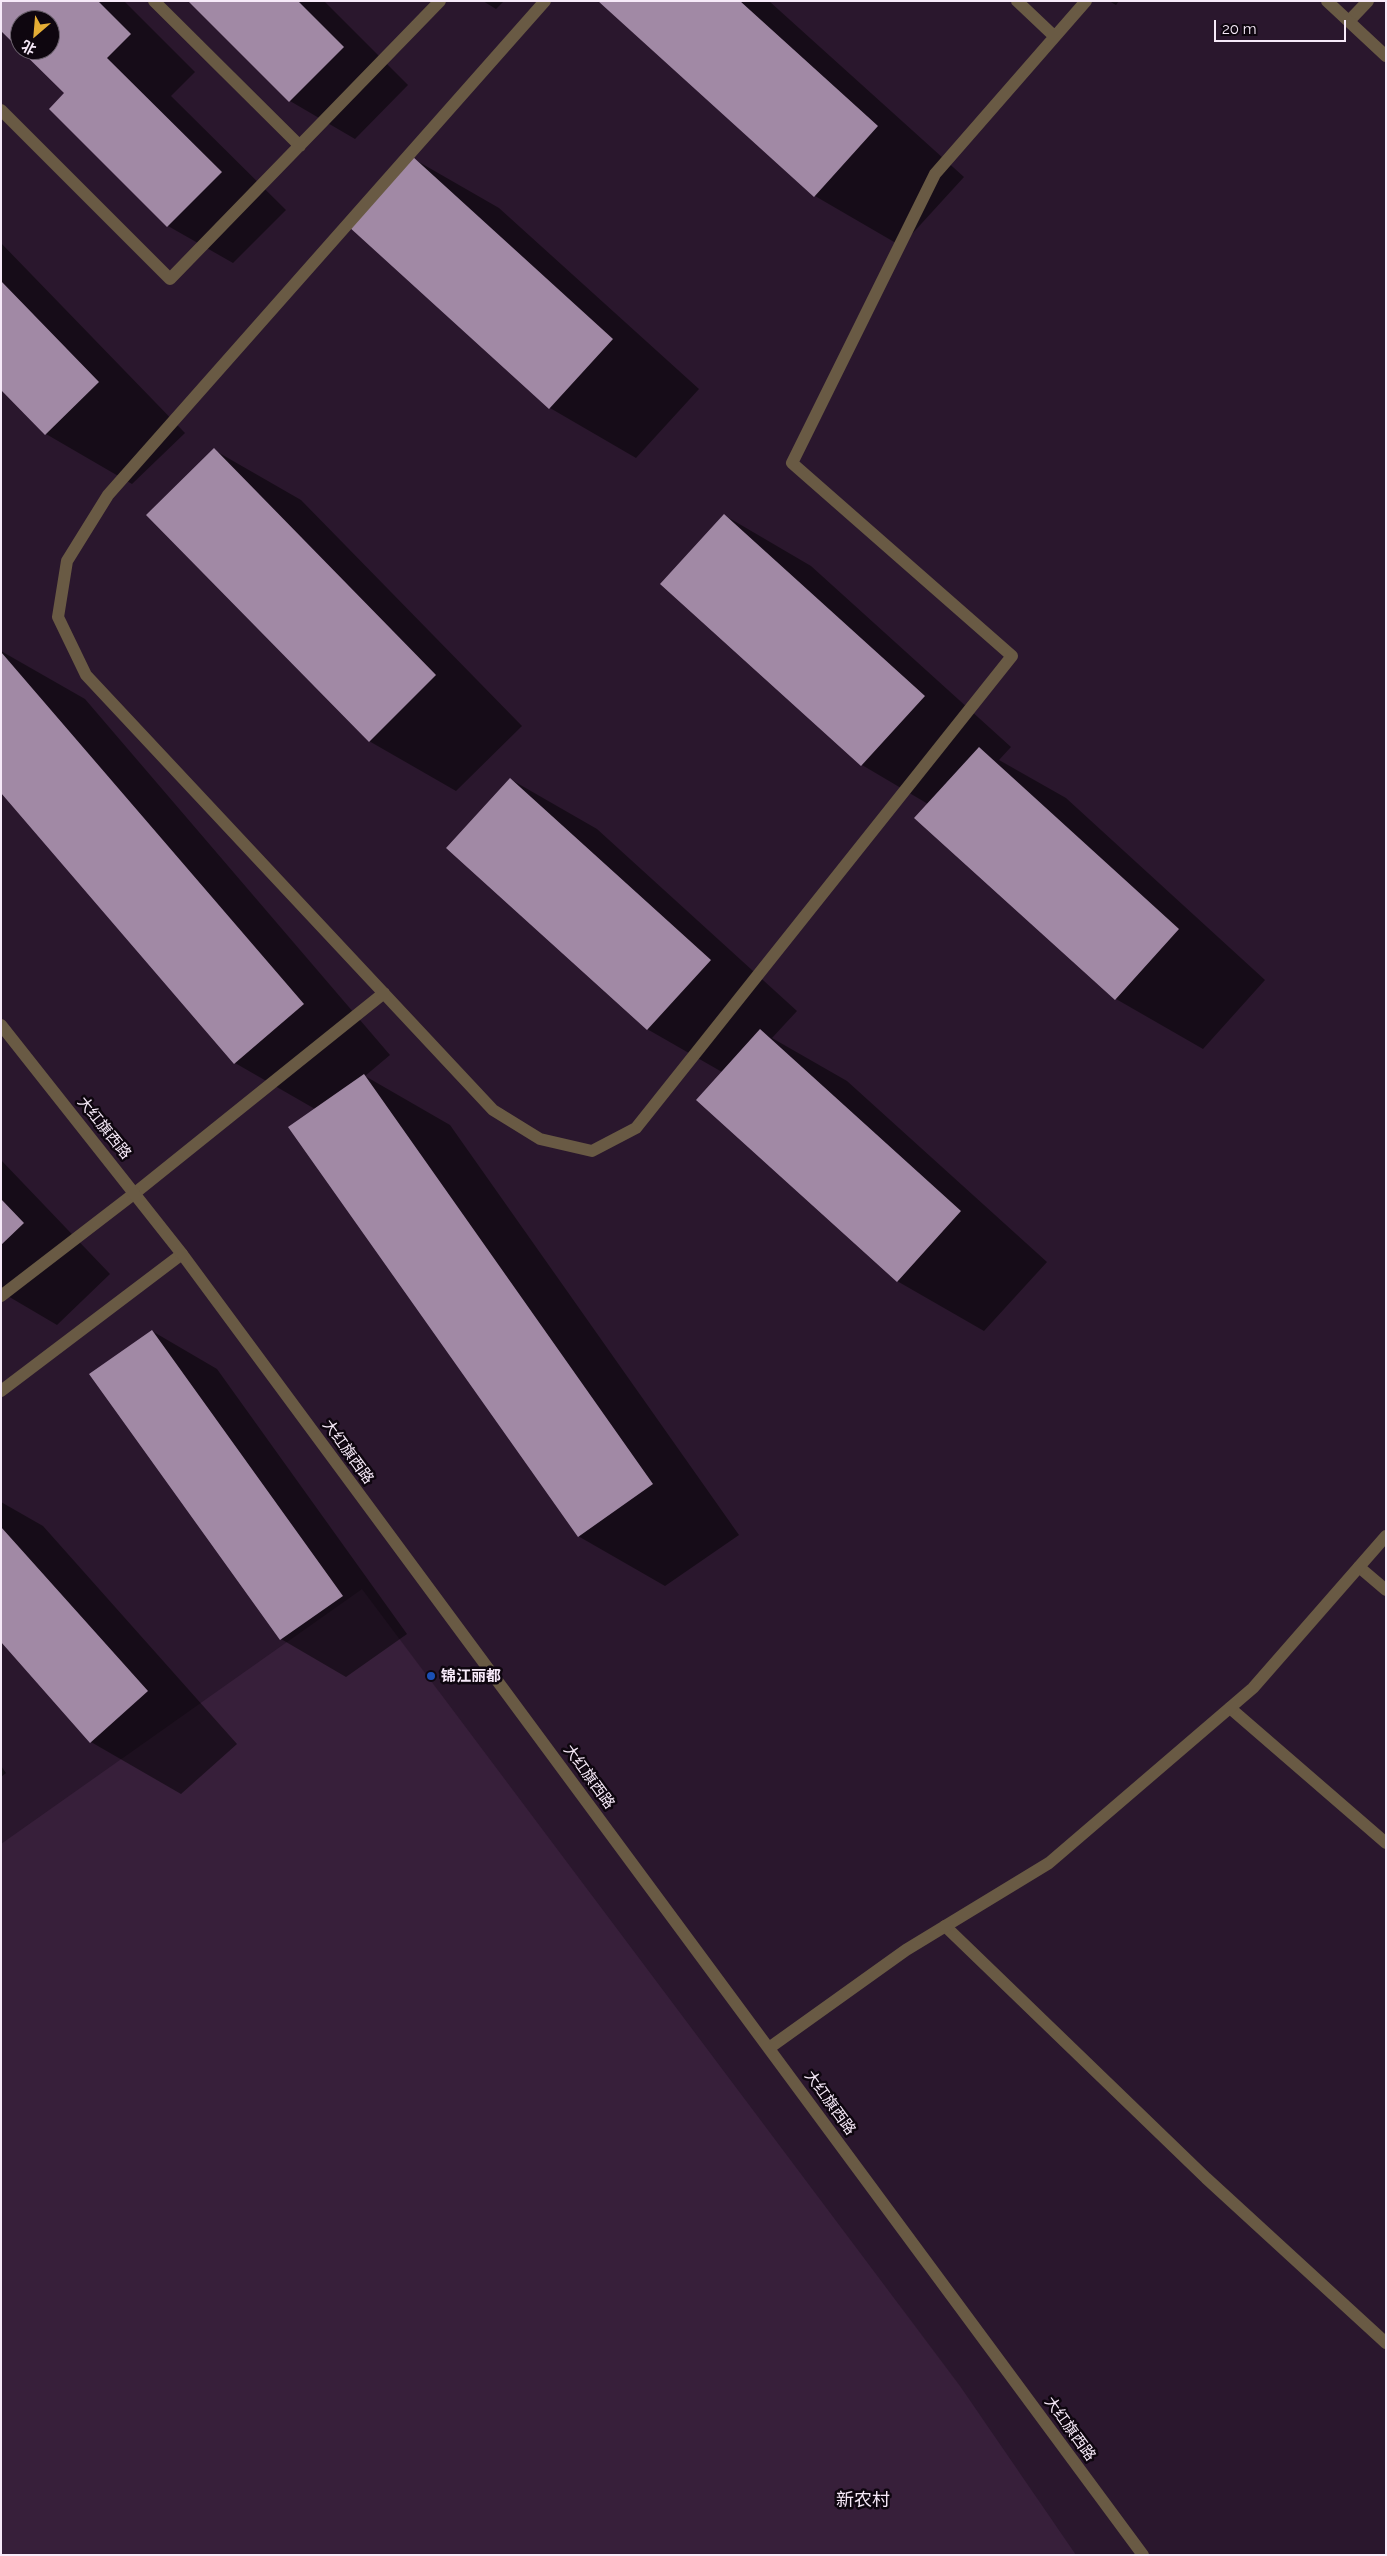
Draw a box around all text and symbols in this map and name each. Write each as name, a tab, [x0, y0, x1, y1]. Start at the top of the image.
north arrow	[10, 10, 60, 60]
scale bar	[1217, 10, 1350, 42]
text: 20 m	[1222, 20, 1257, 38]
text: 北	[19, 37, 39, 58]
street label: 大红旗西路	[73, 1093, 135, 1163]
street label: 大红旗西路	[319, 1416, 377, 1488]
place label: 锦江丽都	[441, 1667, 501, 1685]
marker: 锦江丽都	[425, 1670, 437, 1682]
street label: 大红旗西路	[560, 1741, 618, 1813]
street label: 大红旗西路	[801, 2067, 859, 2139]
street label: 大红旗西路	[1041, 2393, 1099, 2465]
district label: 新农村	[836, 2490, 890, 2512]

